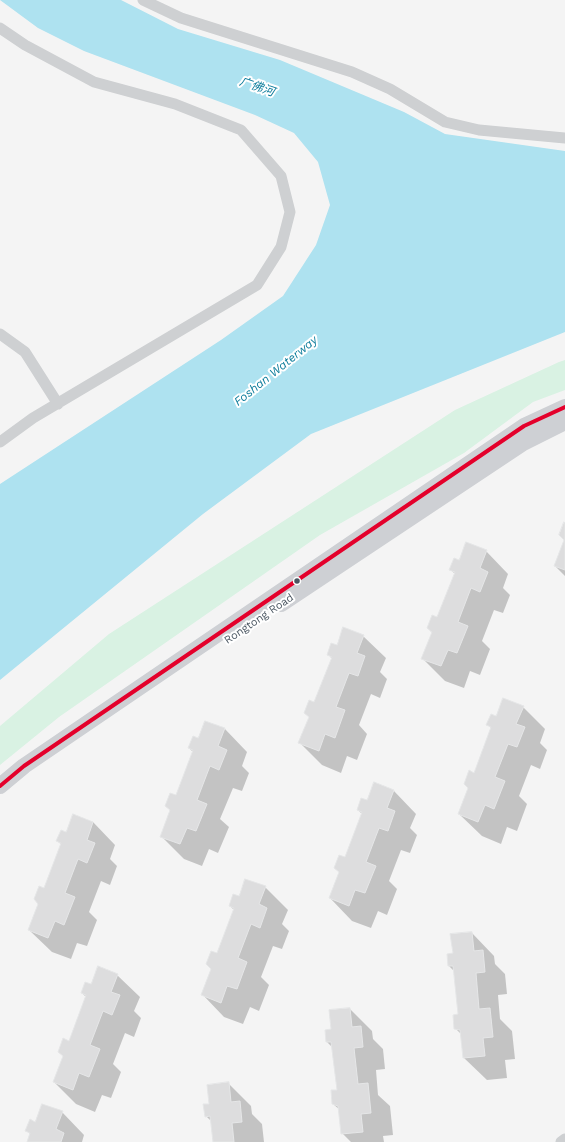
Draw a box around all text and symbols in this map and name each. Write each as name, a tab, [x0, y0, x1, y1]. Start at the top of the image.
water label: 广佛河	[238, 74, 276, 100]
water label: Foshan Waterway	[231, 333, 321, 409]
unlabelled marker	[292, 576, 302, 586]
street label: Rongtong Road	[222, 591, 296, 647]

